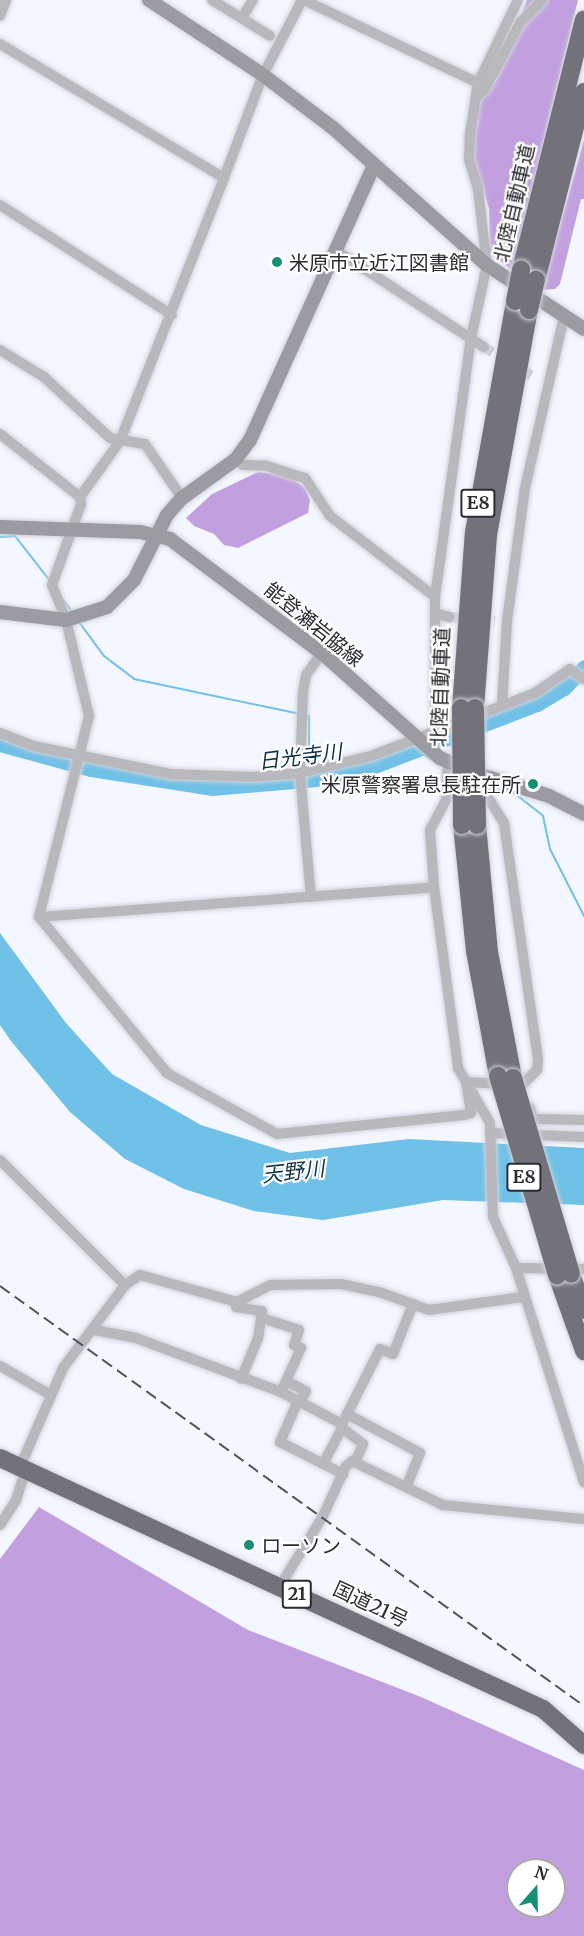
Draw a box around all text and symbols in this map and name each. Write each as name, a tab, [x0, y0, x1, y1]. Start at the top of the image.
street label: 北陸自動車道	[489, 142, 539, 264]
place label: 米原市立近江図書館	[289, 250, 469, 274]
marker: 米原市立近江図書館	[270, 255, 284, 269]
road number: E8	[460, 488, 496, 518]
street label: 能登瀬岩脇線	[260, 577, 368, 671]
street label: 北陸自動車道	[426, 627, 454, 747]
water label: 日光寺川	[257, 739, 343, 775]
place label: 米原警察署息長駐在所	[321, 772, 521, 796]
marker: 米原警察署息長駐在所	[526, 777, 540, 791]
water label: 天野川	[260, 1156, 326, 1188]
road number: E8	[506, 1162, 542, 1192]
place label: ローソン	[261, 1533, 341, 1557]
marker: ローソン	[242, 1538, 256, 1552]
street label: 国道21号	[330, 1576, 412, 1632]
road number: 21	[280, 1579, 314, 1609]
north arrow	[506, 1858, 566, 1918]
text: N	[532, 1861, 551, 1885]

